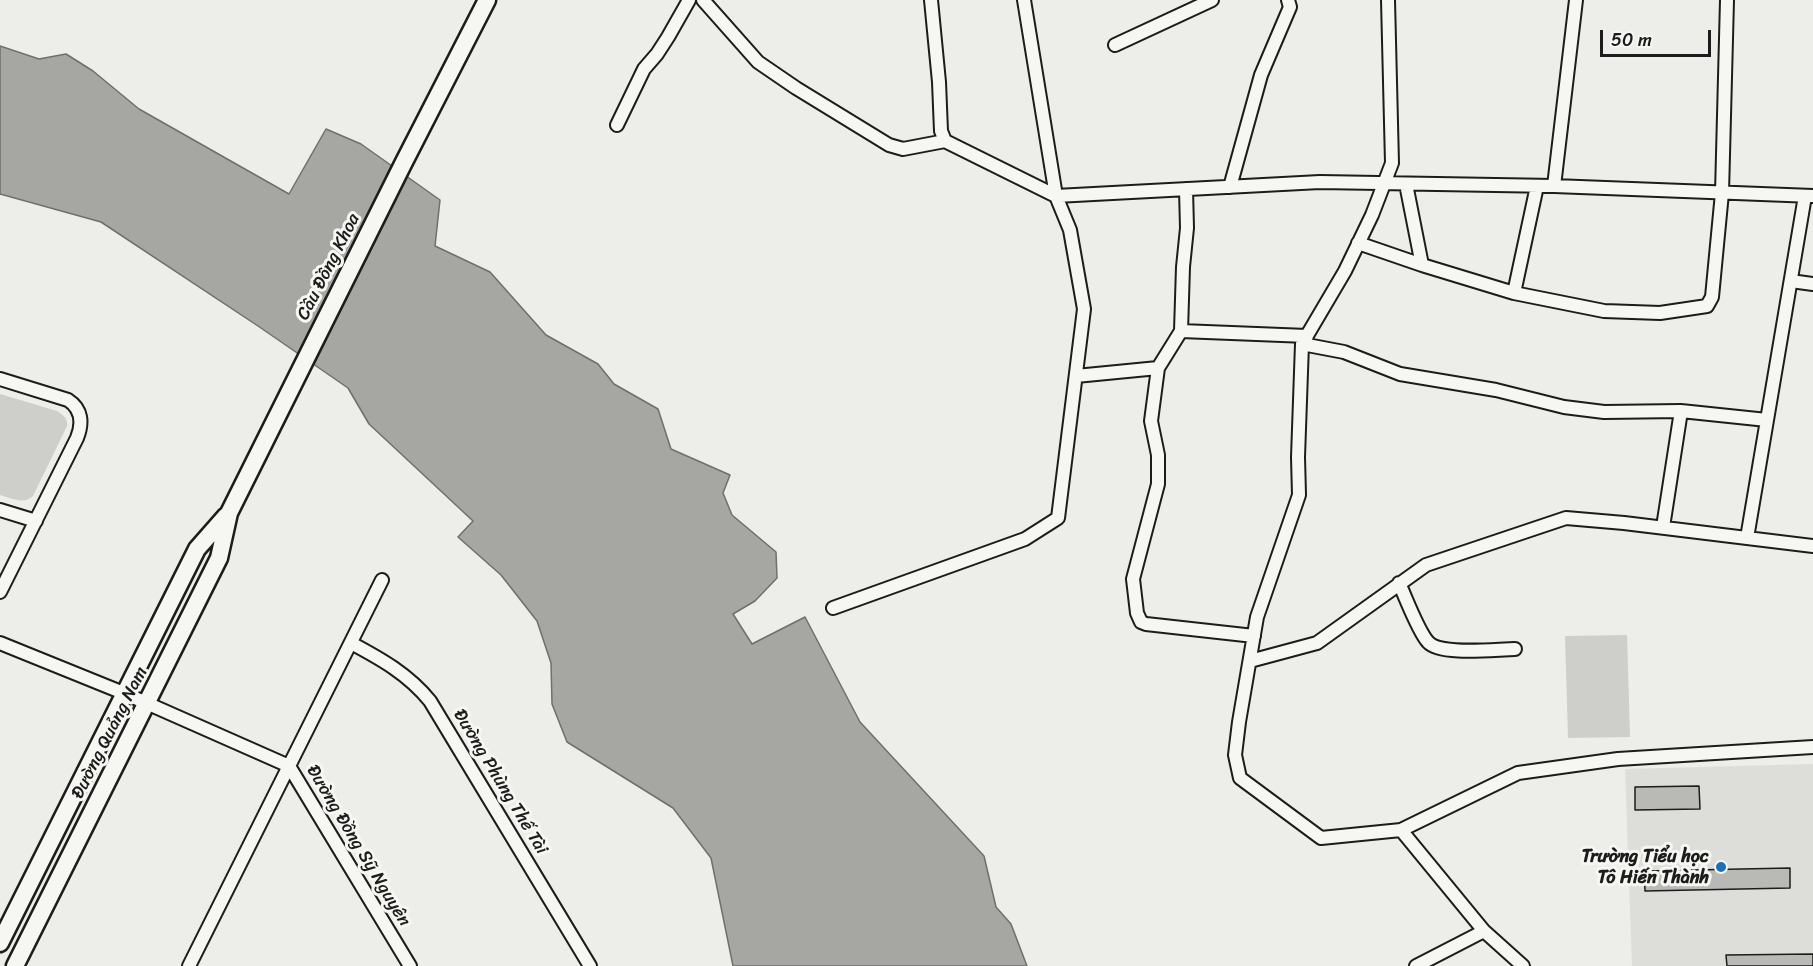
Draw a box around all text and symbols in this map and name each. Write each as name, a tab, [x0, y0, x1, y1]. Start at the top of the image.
scale bar	[1603, 18, 1714, 56]
text: 50 m	[1611, 24, 1652, 56]
street label: Cầu Đồng Khoa	[293, 210, 365, 324]
street label: Đường Quảng Nam	[67, 663, 153, 803]
street label: Đường Phùng Thế Tài	[448, 706, 552, 858]
street label: Đường Đồng Sỹ Nguyên	[301, 761, 415, 931]
place label: Trường Tiểu học Tô Hiến Thành	[1582, 846, 1709, 888]
marker: Trường Tiểu học Tô Hiến Thành	[1714, 860, 1728, 874]

